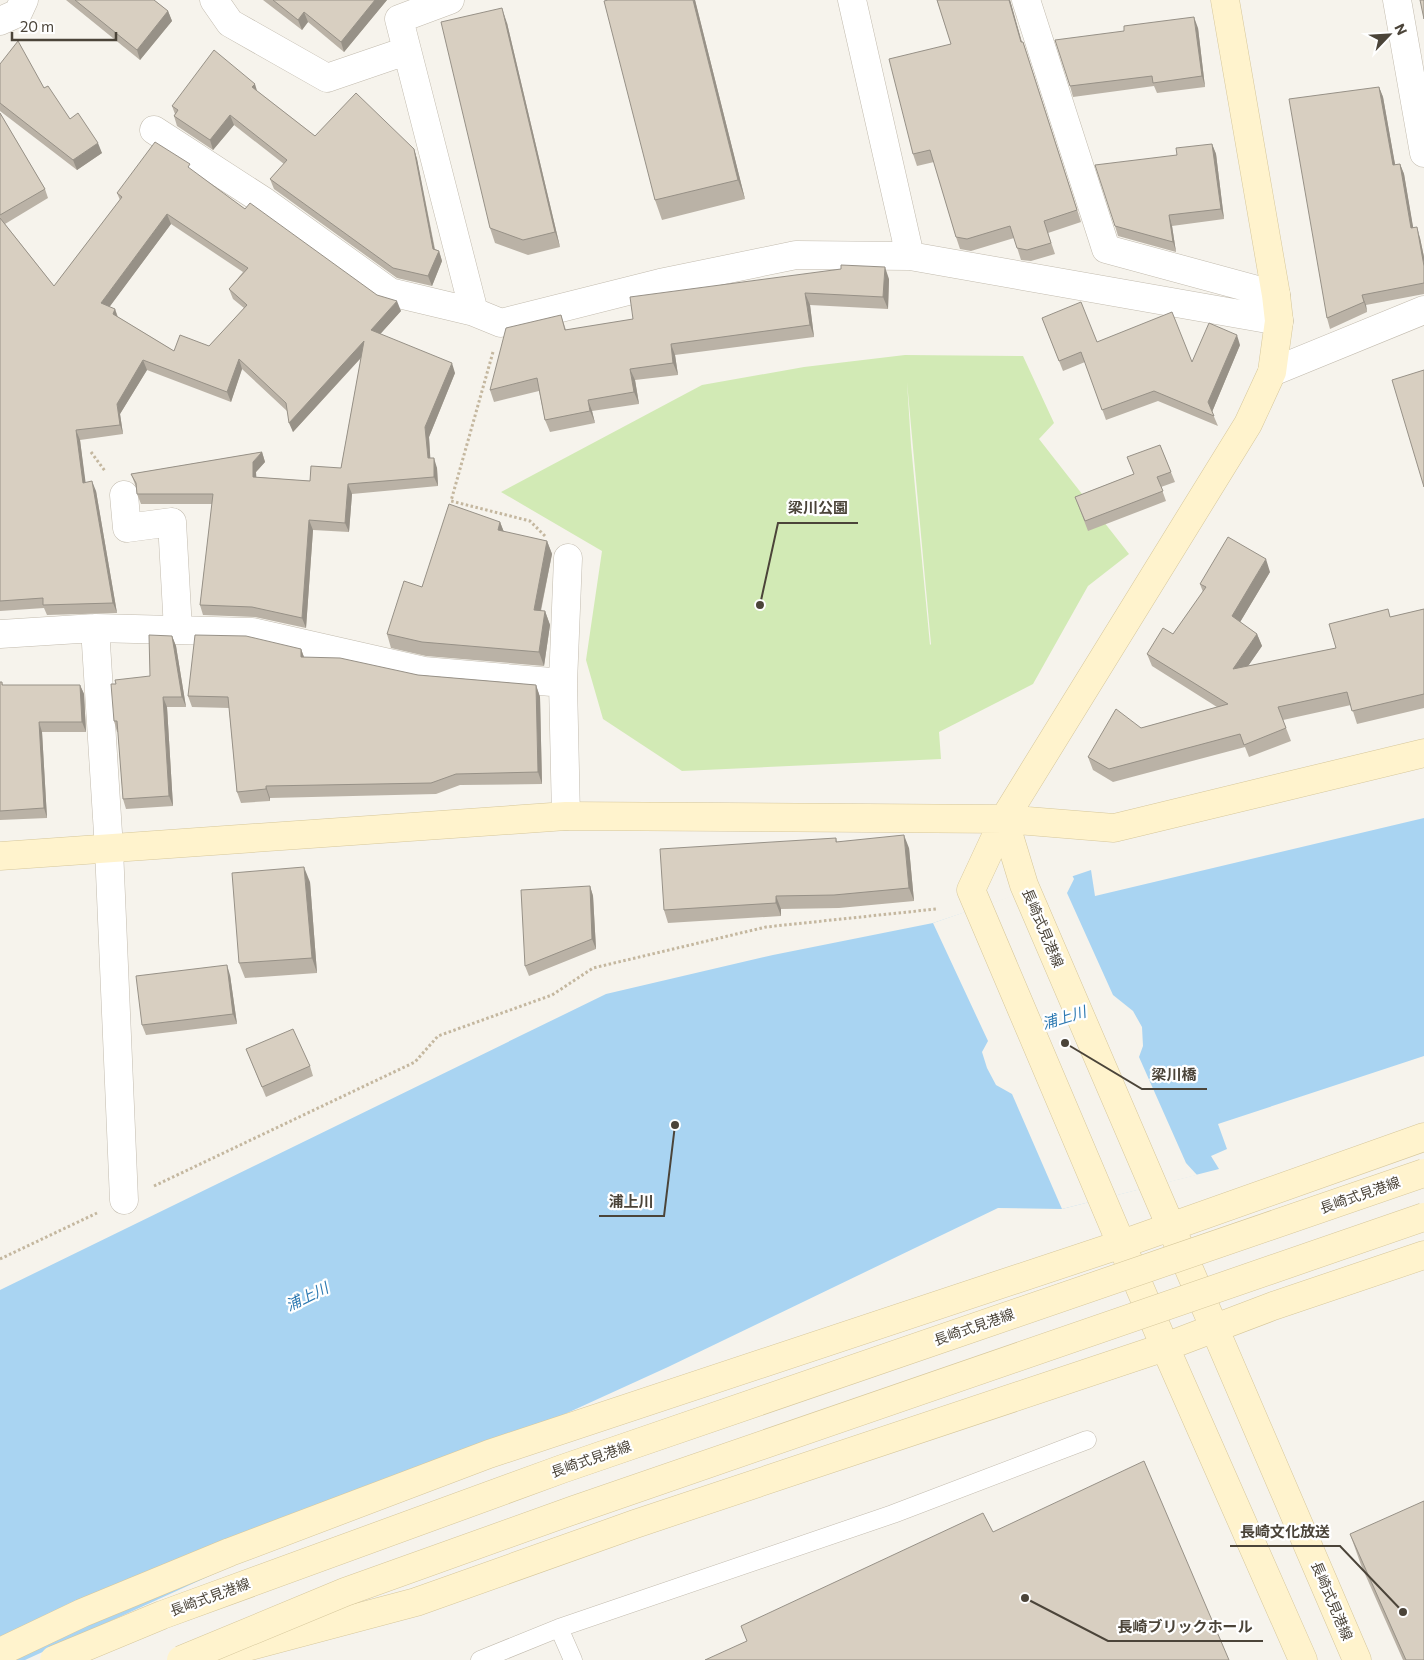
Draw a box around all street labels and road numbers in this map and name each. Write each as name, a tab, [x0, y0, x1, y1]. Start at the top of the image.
street label: 長崎式見港線	[1019, 886, 1068, 970]
street label: 長崎式見港線	[1317, 1173, 1402, 1216]
street label: 長崎式見港線	[931, 1305, 1016, 1348]
street label: 長崎式見港線	[548, 1437, 633, 1480]
street label: 長崎式見港線	[1308, 1559, 1357, 1643]
street label: 長崎式見港線	[167, 1574, 252, 1619]

